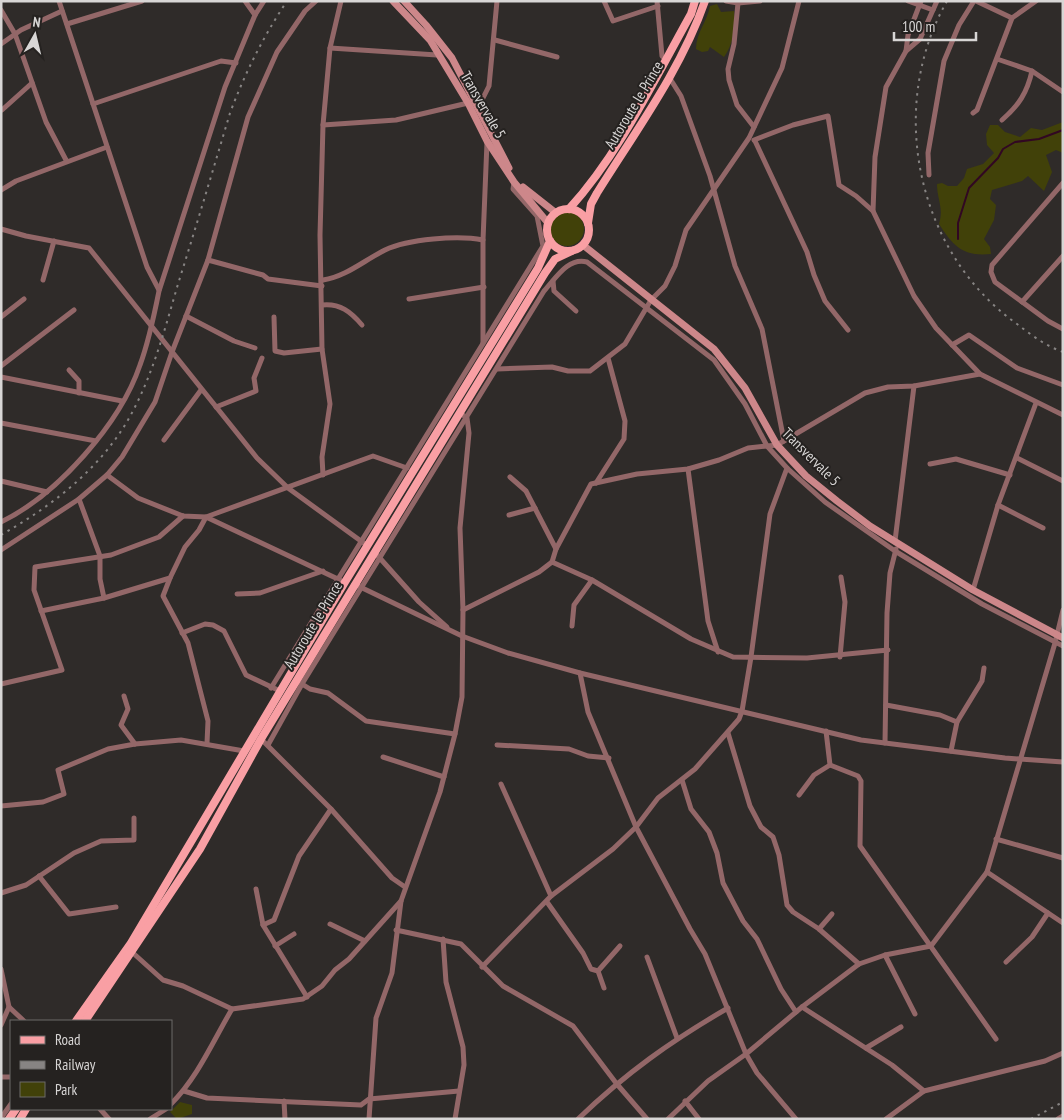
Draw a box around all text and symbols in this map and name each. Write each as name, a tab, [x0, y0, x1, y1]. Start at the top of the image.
north arrow	[10, 10, 60, 60]
scale bar	[894, 10, 976, 42]
text: N	[32, 13, 42, 32]
text: 100 m	[902, 17, 935, 36]
street label: Autoroute le Prince	[600, 57, 667, 152]
street label: Transvervale 5	[457, 68, 510, 142]
street label: Transvervale 5	[778, 423, 845, 490]
street label: Autoroute le Prince	[279, 577, 346, 672]
legend	[10, 1020, 172, 1110]
text: Road	[55, 1030, 81, 1049]
text: Railway	[55, 1055, 96, 1074]
text: Park	[55, 1080, 77, 1099]

